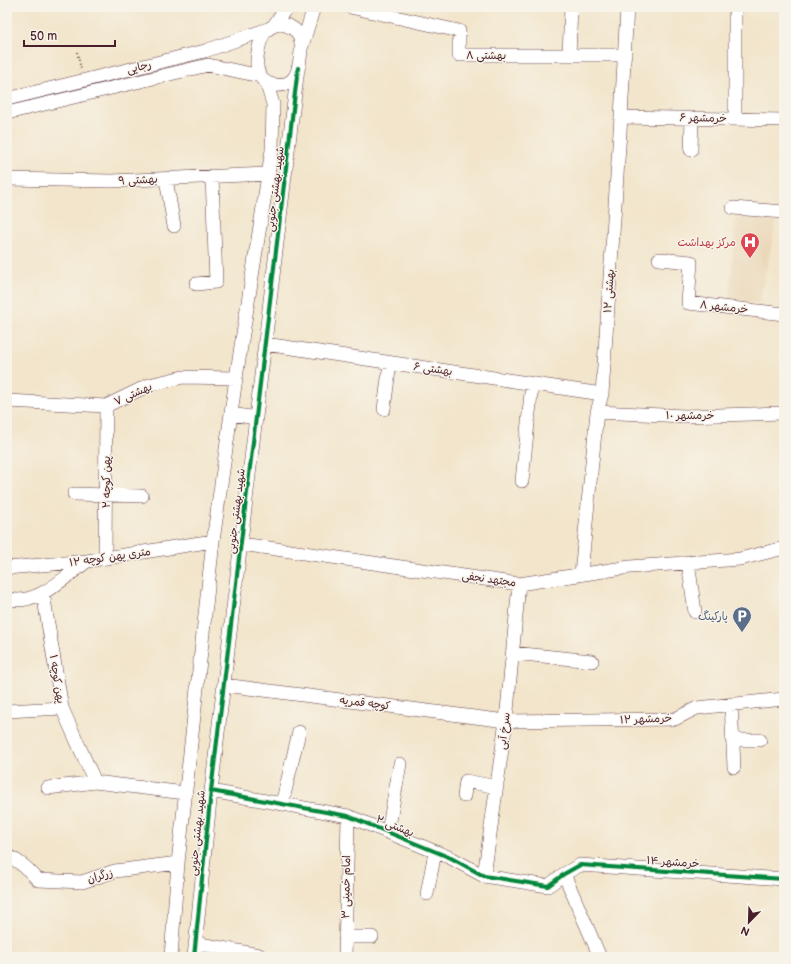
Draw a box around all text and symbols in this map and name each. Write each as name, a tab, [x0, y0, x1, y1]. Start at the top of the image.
scale bar	[24, 22, 115, 48]
text: 50 m	[30, 29, 57, 44]
street label: بهشتی ۸	[466, 49, 506, 63]
street label: رجایی	[125, 58, 153, 77]
street label: خرمشهر ۶	[679, 111, 727, 125]
street label: شهید بهشتی جنوبی	[263, 145, 288, 233]
street label: بهشتی ۹	[118, 172, 158, 189]
hospital icon: مرکز بهداشت	[739, 231, 761, 259]
place label: مرکز بهداشت	[677, 236, 736, 250]
street label: بهشتی ۱۲	[601, 269, 618, 313]
street label: خرمشهر ۸	[699, 298, 749, 316]
street label: بهشتی ۶	[413, 360, 453, 379]
street label: بهشتی ۷	[112, 380, 154, 409]
street label: خرمشهر ۱۰	[666, 409, 714, 422]
street label: پهن کوچه ۲	[100, 456, 114, 508]
street label: شهید بهشتی جنوبی	[224, 467, 249, 555]
street label: ۱۲ متری پهن کوچه	[68, 545, 152, 570]
street label: مجتهد نجفی	[461, 569, 517, 590]
parking icon: پارکینگ	[731, 605, 753, 633]
place label: پارکینگ	[698, 610, 728, 623]
street label: پهن کوچه ۱	[46, 654, 67, 704]
street label: کوچه قمریه	[339, 693, 391, 714]
street label: سرخ آبی	[495, 712, 514, 751]
street label: خرمشهر ۱۲	[620, 712, 672, 726]
street label: شهید بهشتی جنوبی	[186, 789, 209, 877]
street label: بهشتی ۲	[374, 812, 416, 840]
street label: خرمشهر ۱۴	[646, 854, 700, 870]
street label: امام خمینی ۳	[339, 855, 355, 919]
street label: زرگران	[86, 866, 114, 886]
north arrow	[729, 902, 769, 942]
text: N	[739, 923, 752, 938]

